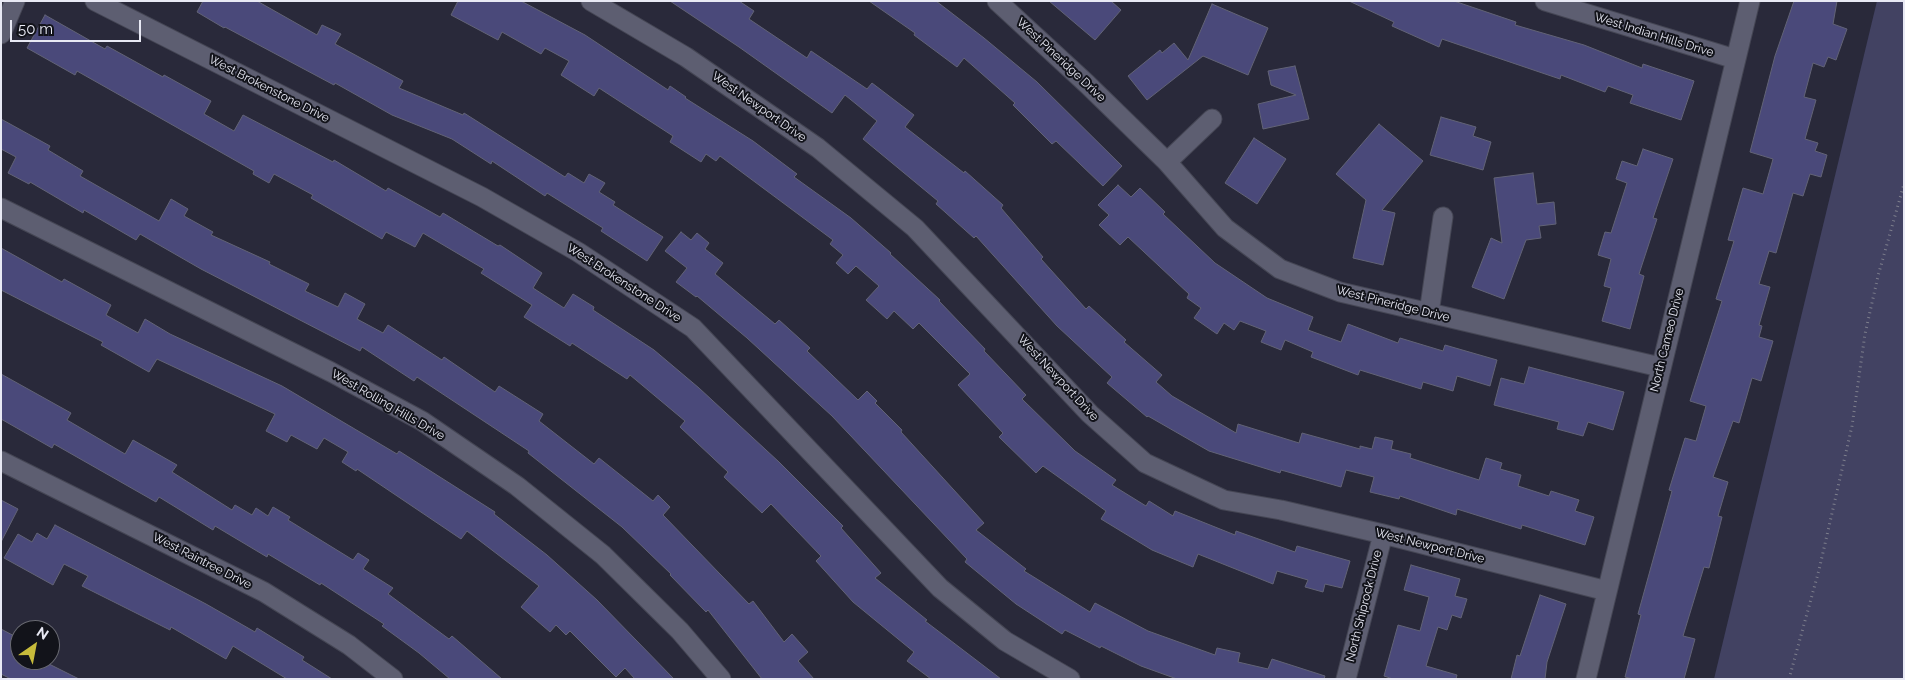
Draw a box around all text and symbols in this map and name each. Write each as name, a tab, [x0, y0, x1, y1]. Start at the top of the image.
scale bar	[12, 10, 144, 42]
street label: West Indian Hills Drive	[1593, 10, 1715, 60]
street label: West Pineridge Drive	[1014, 15, 1108, 105]
text: 50 m	[18, 20, 53, 38]
street label: West Brokenstone Drive	[206, 52, 332, 126]
street label: West Newport Drive	[709, 69, 809, 145]
street label: West Brokenstone Drive	[564, 241, 684, 325]
street label: West Pineridge Drive	[1335, 283, 1451, 325]
street label: North Cameo Drive	[1647, 287, 1687, 393]
street label: West Newport Drive	[1015, 332, 1101, 424]
street label: West Rolling Hills Drive	[329, 367, 447, 443]
street label: West Newport Drive	[1374, 525, 1486, 567]
street label: West Raintree Drive	[150, 530, 254, 592]
street label: North Shiprock Drive	[1343, 549, 1385, 663]
north arrow	[10, 620, 60, 670]
text: N	[34, 624, 51, 643]

